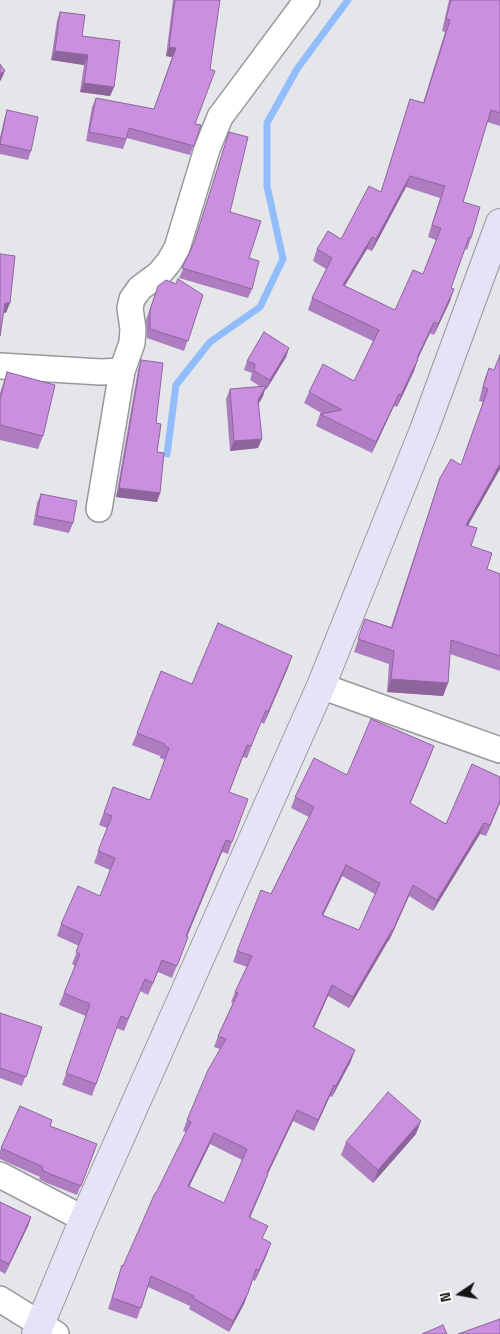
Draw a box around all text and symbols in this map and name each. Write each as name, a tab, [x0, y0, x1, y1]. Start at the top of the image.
north arrow	[435, 1269, 485, 1319]
text: N	[436, 1291, 455, 1304]

